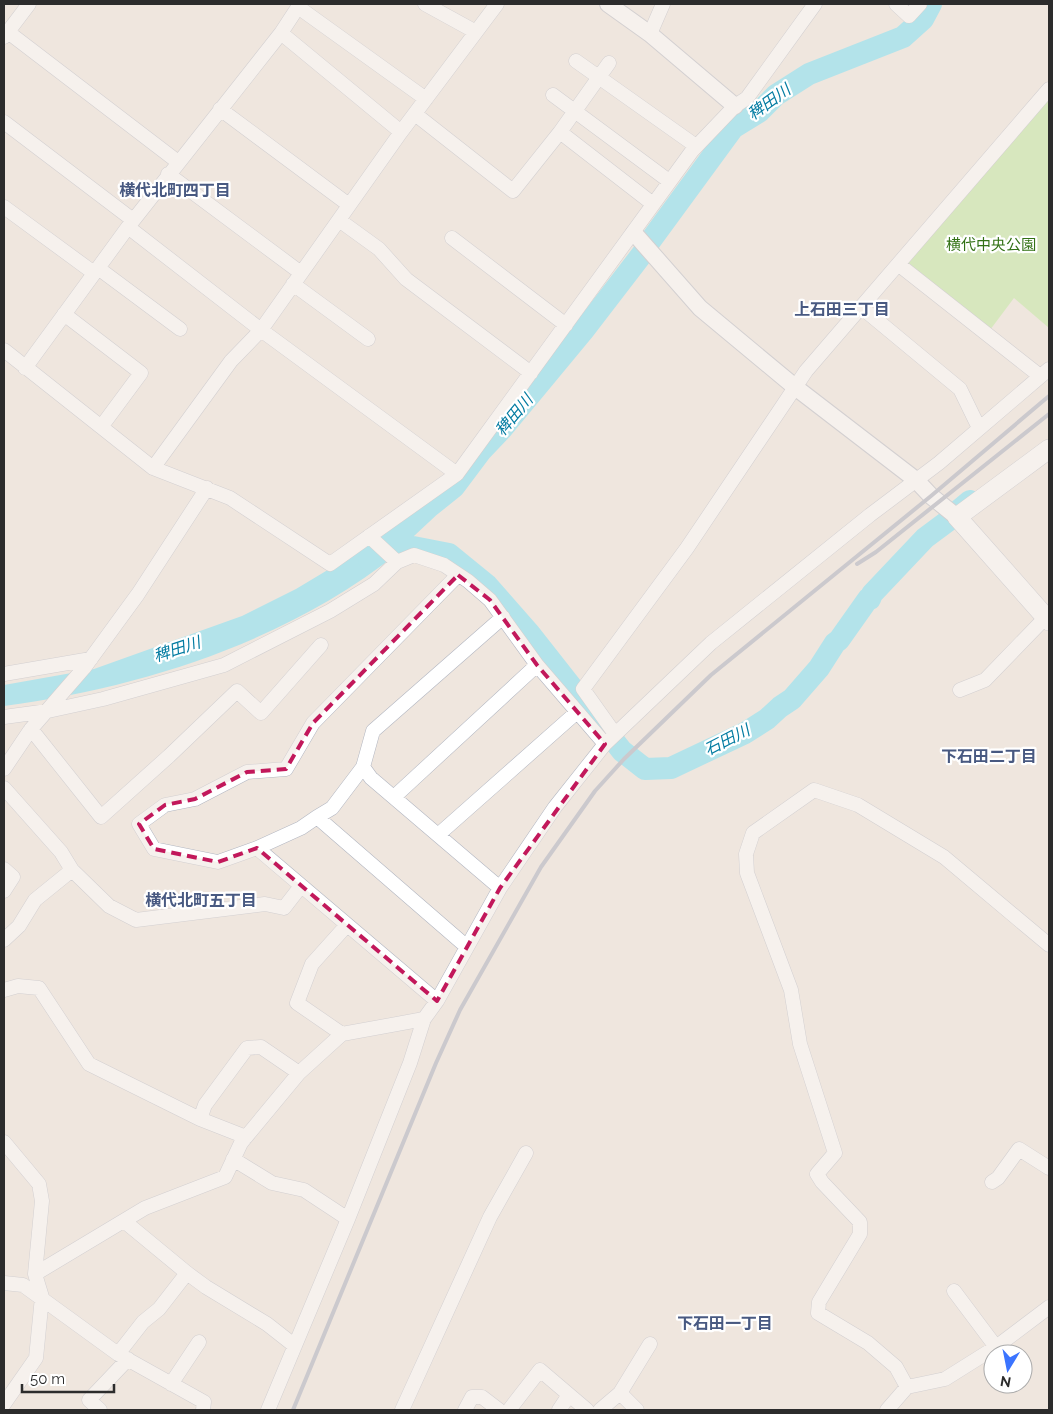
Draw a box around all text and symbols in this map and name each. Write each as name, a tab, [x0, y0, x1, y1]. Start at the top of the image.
water label: 稗田川	[744, 79, 796, 124]
district label: 横代北町四丁目	[119, 181, 231, 200]
park label: 横代中央公園	[946, 236, 1036, 254]
district label: 上石田三丁目	[794, 300, 890, 319]
water label: 稗田川	[491, 389, 538, 439]
water label: 稗田川	[151, 632, 205, 665]
water label: 石田川	[701, 720, 754, 759]
district label: 下石田二丁目	[941, 747, 1037, 766]
district label: 横代北町五丁目	[145, 891, 257, 910]
district label: 下石田一丁目	[677, 1314, 773, 1333]
north arrow	[983, 1344, 1033, 1394]
scale bar	[22, 1362, 115, 1394]
text: 50 m	[30, 1370, 65, 1388]
text: N	[999, 1373, 1012, 1391]

